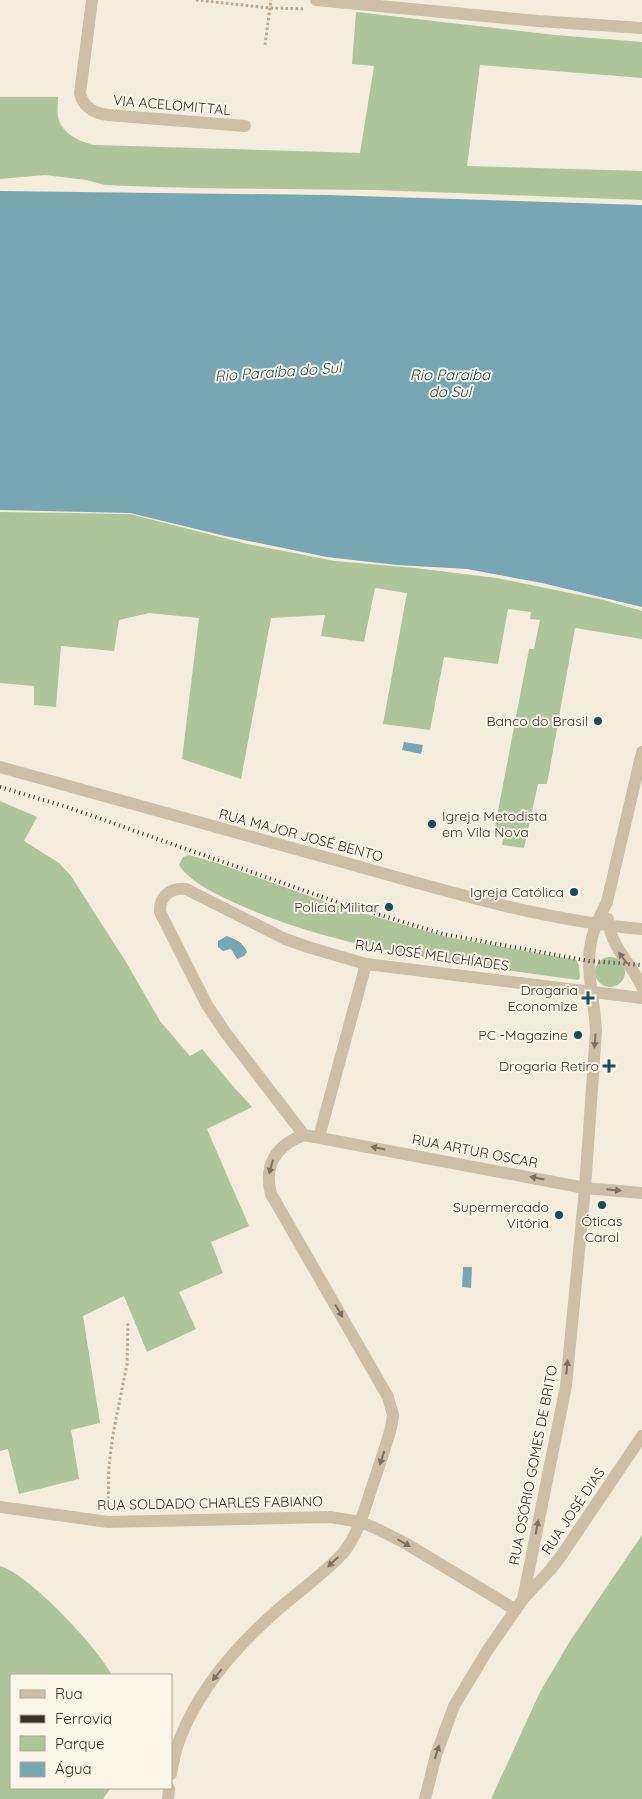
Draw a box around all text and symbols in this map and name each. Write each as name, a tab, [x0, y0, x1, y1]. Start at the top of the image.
street label: VIA ACELOMITTAL	[112, 91, 232, 119]
water label: Rio Paraíba do Sul	[214, 357, 344, 385]
water label: Rio Paraiba do Sul	[410, 365, 491, 401]
place label: Banco do Brasil	[486, 712, 588, 730]
marker: Banco do Brasil	[592, 715, 604, 727]
street label: RUA MAJOR JOSÉ BENTO	[217, 804, 385, 866]
place label: Igreja Metodista em Vila Nova	[442, 807, 547, 841]
marker: Igreja Metodista em Vila Nova	[426, 818, 438, 830]
place label: Igreja Católica	[470, 883, 564, 901]
marker: Igreja Católica	[568, 886, 580, 898]
place label: Polícia Militar	[294, 898, 380, 916]
marker: Polícia Militar	[383, 901, 395, 913]
street label: RUA JOSÉ MELCHÍADES	[354, 935, 510, 975]
one-way arrow	[618, 951, 628, 965]
place label: Drogaria Economize	[508, 981, 578, 1015]
marker: Drogaria Economize	[582, 992, 594, 1004]
place label: PC -Magazine	[478, 1026, 568, 1044]
marker: PC -Magazine	[572, 1029, 584, 1041]
one-way arrow	[591, 1033, 599, 1049]
place label: Drogaria Retiro	[499, 1057, 599, 1075]
marker: Drogaria Retiro	[603, 1060, 615, 1072]
street label: RUA ARTUR OSCAR	[410, 1130, 540, 1172]
one-way arrow	[369, 1144, 385, 1152]
one-way arrow	[266, 1160, 274, 1175]
one-way arrow	[529, 1174, 545, 1182]
one-way arrow	[606, 1186, 622, 1194]
place label: Supermercado Vitória	[453, 1198, 549, 1232]
marker: Óticas Carol	[596, 1199, 608, 1211]
marker: Supermercado Vitória	[553, 1209, 565, 1221]
place label: Óticas Carol	[582, 1212, 622, 1246]
one-way arrow	[334, 1304, 343, 1318]
one-way arrow	[564, 1359, 572, 1375]
street label: RUA OSÓRIO GOMES DE BRITO	[505, 1363, 561, 1566]
one-way arrow	[377, 1451, 385, 1466]
street label: RUA JOSÉ DIAS	[537, 1464, 609, 1558]
street label: RUA SOLDADO CHARLES FABIANO	[97, 1492, 323, 1514]
one-way arrow	[534, 1518, 542, 1534]
one-way arrow	[397, 1539, 412, 1547]
one-way arrow	[328, 1556, 340, 1568]
one-way arrow	[211, 1668, 222, 1681]
legend	[10, 1674, 172, 1789]
text: Rua	[55, 1684, 83, 1703]
text: Ferrovia	[55, 1709, 112, 1728]
text: Parque	[55, 1734, 105, 1753]
one-way arrow	[434, 1744, 442, 1759]
text: Água	[55, 1759, 92, 1778]

